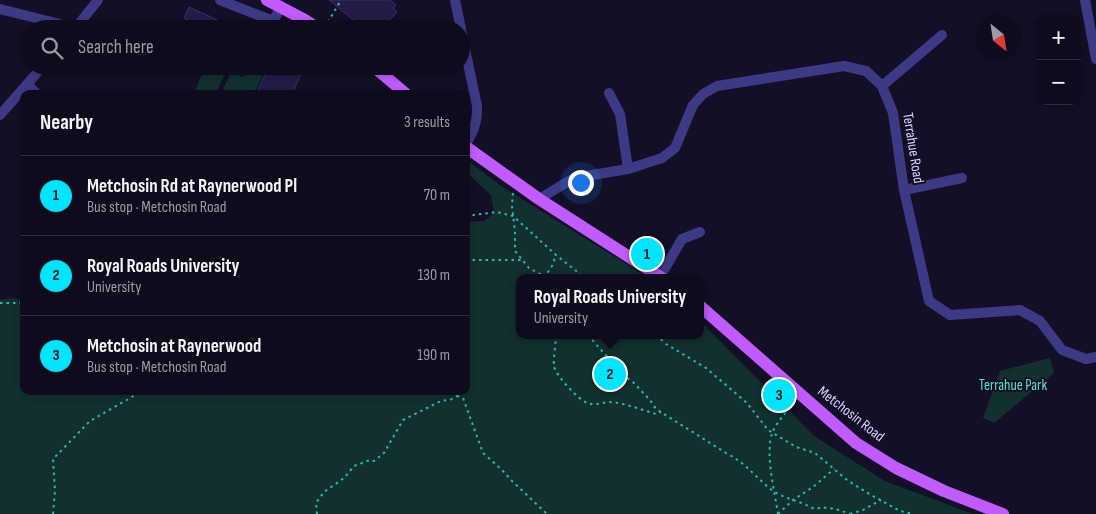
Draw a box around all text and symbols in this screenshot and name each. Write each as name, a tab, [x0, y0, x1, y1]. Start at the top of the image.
north arrow	[976, 15, 1021, 60]
map controls	[1036, 15, 1081, 105]
button: +	[1036, 15, 1081, 60]
search box	[20, 20, 470, 75]
icon: search	[38, 34, 66, 62]
text: Search here	[78, 36, 154, 59]
button: −	[1036, 60, 1081, 105]
text: Nearby	[40, 110, 93, 135]
street label: Terrahue Road	[898, 111, 928, 185]
text: 3 results	[404, 113, 450, 132]
your location	[568, 170, 594, 196]
text: Metchosin Rd at Raynerwood Pl	[87, 175, 297, 198]
text: 1	[53, 186, 59, 205]
text: 70 m	[424, 186, 450, 205]
text: Bus stop · Metchosin Road	[87, 198, 226, 217]
pin: 1	[631, 235, 663, 273]
text: Royal Roads University	[87, 255, 240, 278]
text: 2	[52, 266, 60, 285]
text: 130 m	[418, 266, 450, 285]
popup	[516, 274, 704, 339]
text: University	[87, 278, 141, 297]
text: Royal Roads University	[534, 286, 686, 309]
text: University	[534, 309, 588, 328]
text: Metchosin at Raynerwood	[87, 335, 261, 358]
text: 3	[52, 346, 60, 365]
text: 190 m	[417, 346, 450, 365]
pin: 2	[594, 355, 626, 393]
text: Bus stop · Metchosin Road	[87, 358, 226, 377]
pin: 3	[763, 376, 795, 414]
park label: Terrahue Park	[979, 376, 1047, 395]
street label: Metchosin Road	[814, 382, 888, 446]

